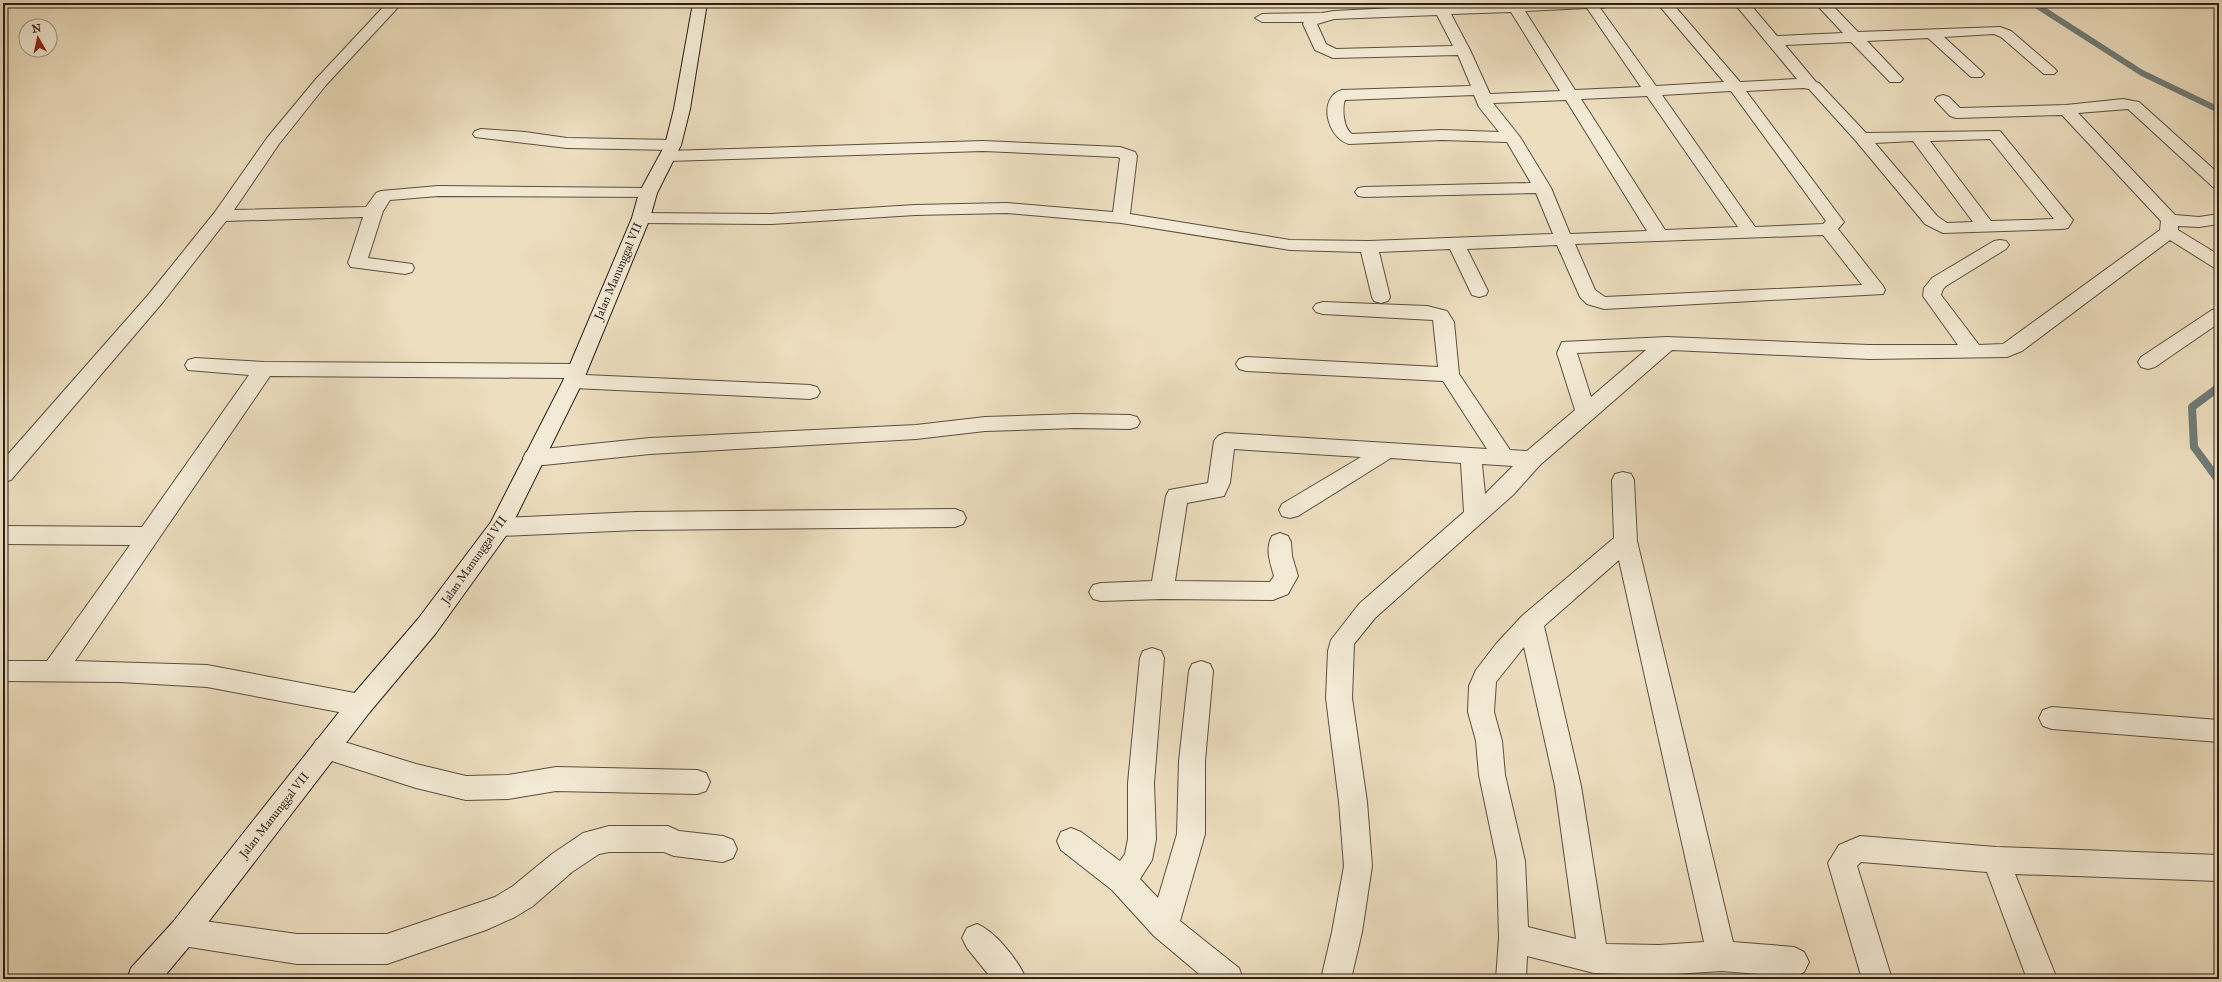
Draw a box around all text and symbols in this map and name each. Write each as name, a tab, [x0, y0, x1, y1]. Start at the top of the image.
north arrow	[18, 18, 58, 58]
text: N	[31, 21, 43, 36]
street label: Jalan Manunggal VII	[590, 220, 646, 324]
street label: Jalan Manunggal VII	[437, 513, 511, 609]
street label: Jalan Manunggal VII	[235, 770, 312, 863]

